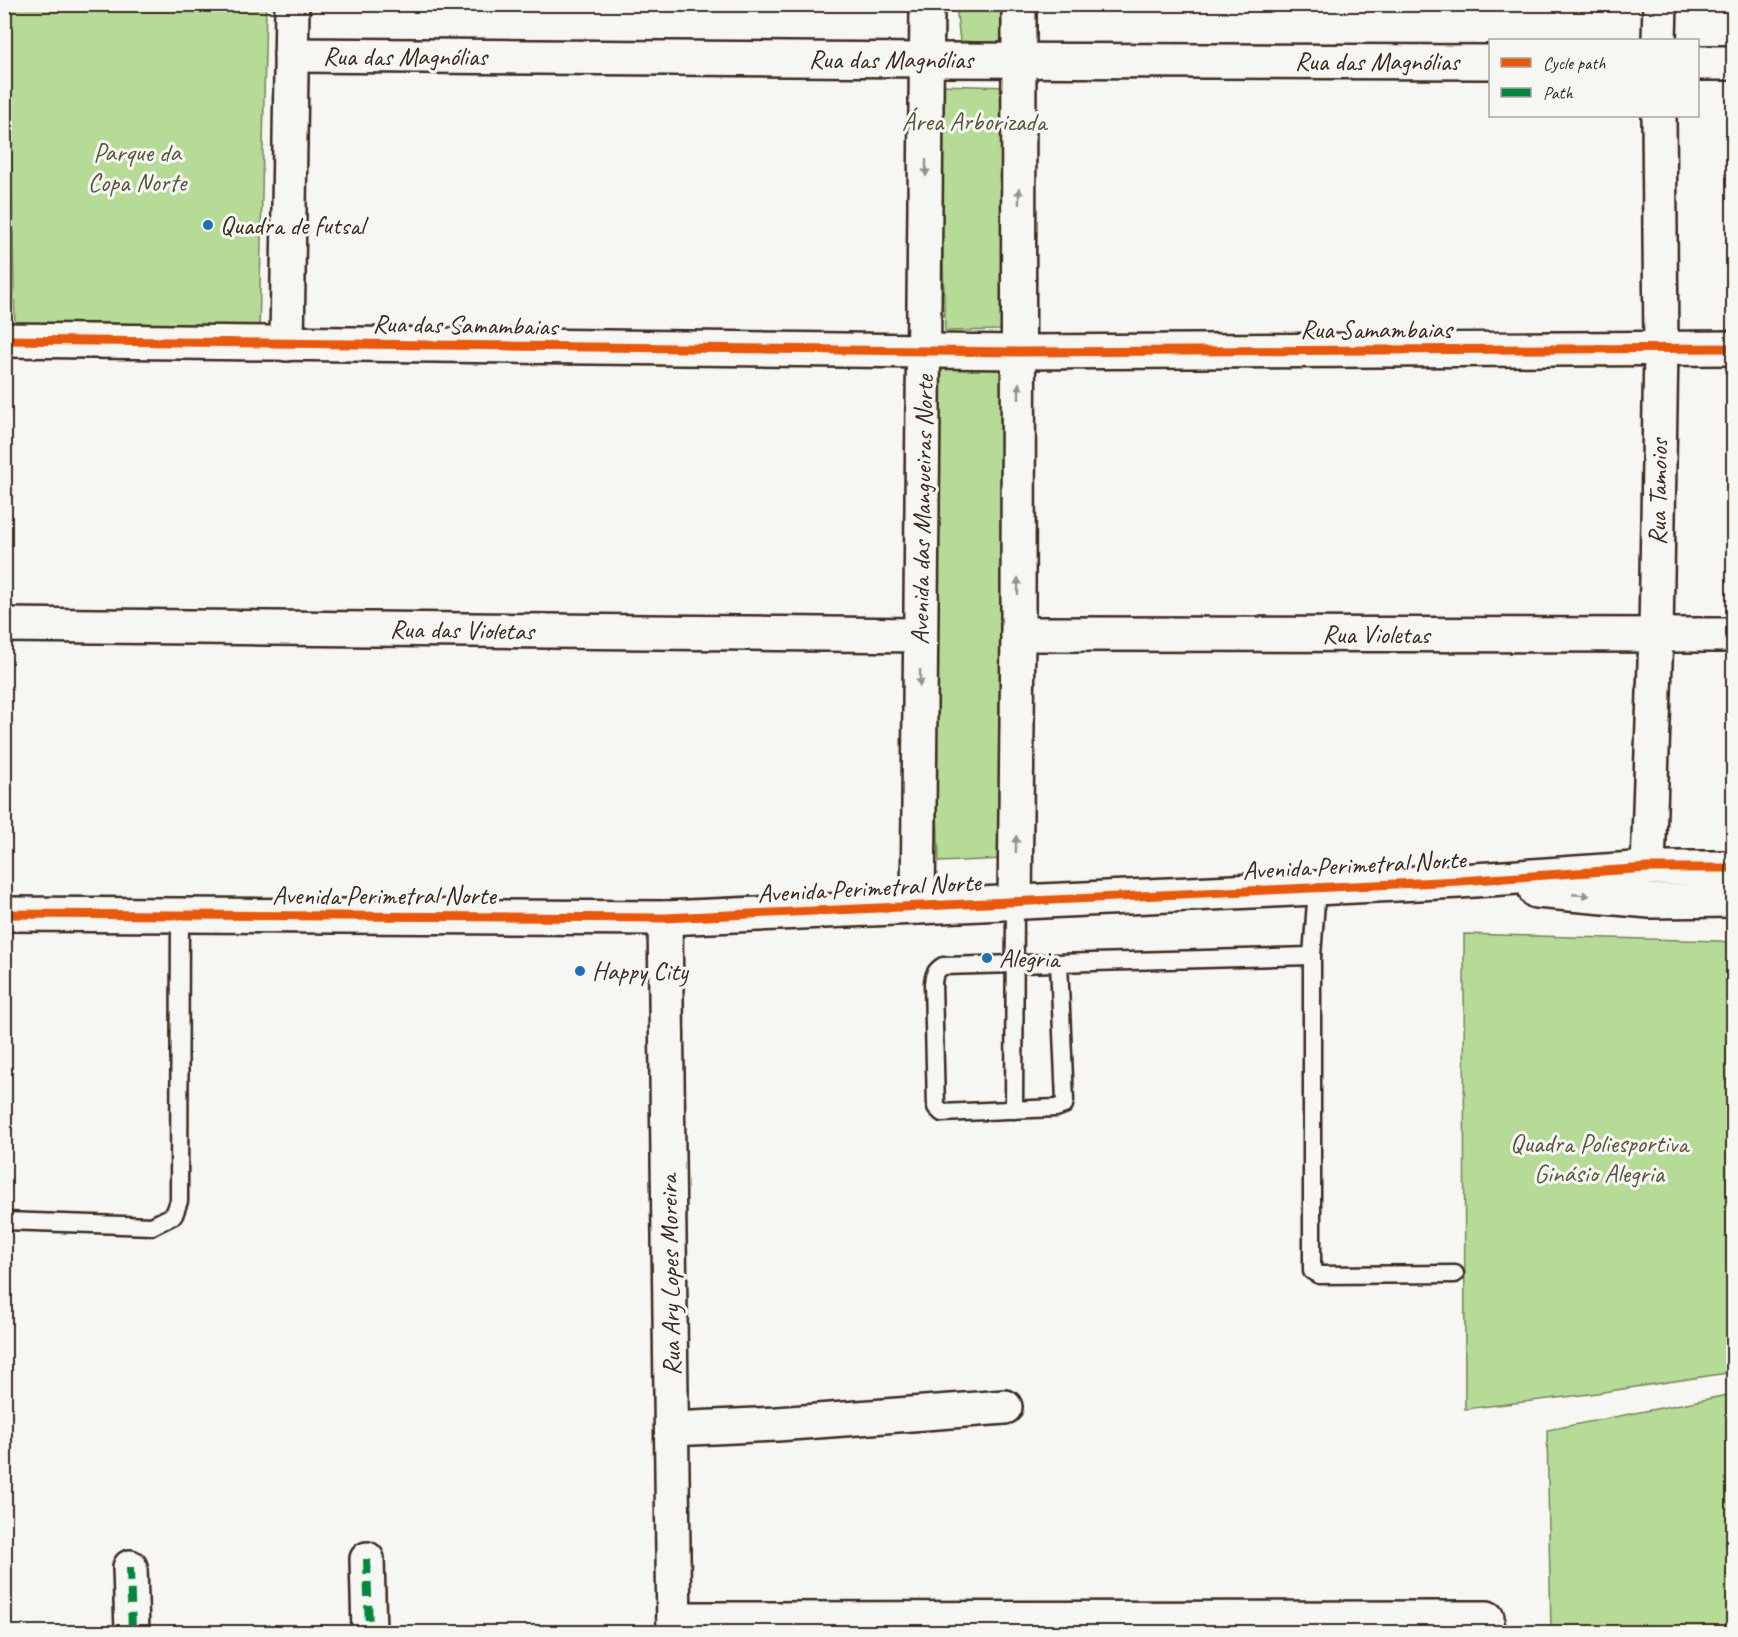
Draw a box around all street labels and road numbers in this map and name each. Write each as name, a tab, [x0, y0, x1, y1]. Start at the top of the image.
street label: Rua das Magnólias	[323, 40, 489, 73]
street label: Rua das Magnólias	[809, 43, 975, 76]
street label: Rua das Magnólias	[1295, 45, 1461, 78]
street label: Rua das Samambaias	[372, 307, 560, 343]
street label: Rua Samambaias	[1300, 313, 1454, 346]
street label: Avenida das Mangueiras Norte	[903, 373, 941, 645]
street label: Rua Tamoios	[1641, 436, 1675, 546]
street label: Rua das Violetas	[390, 612, 536, 648]
street label: Rua Violetas	[1322, 618, 1432, 651]
street label: Avenida Perimetral Norte	[1242, 843, 1468, 887]
street label: Avenida Perimetral Norte	[757, 866, 983, 910]
street label: Avenida Perimetral Norte	[272, 879, 497, 912]
street label: Rua Ary Lopes Moreira	[652, 1172, 688, 1376]

